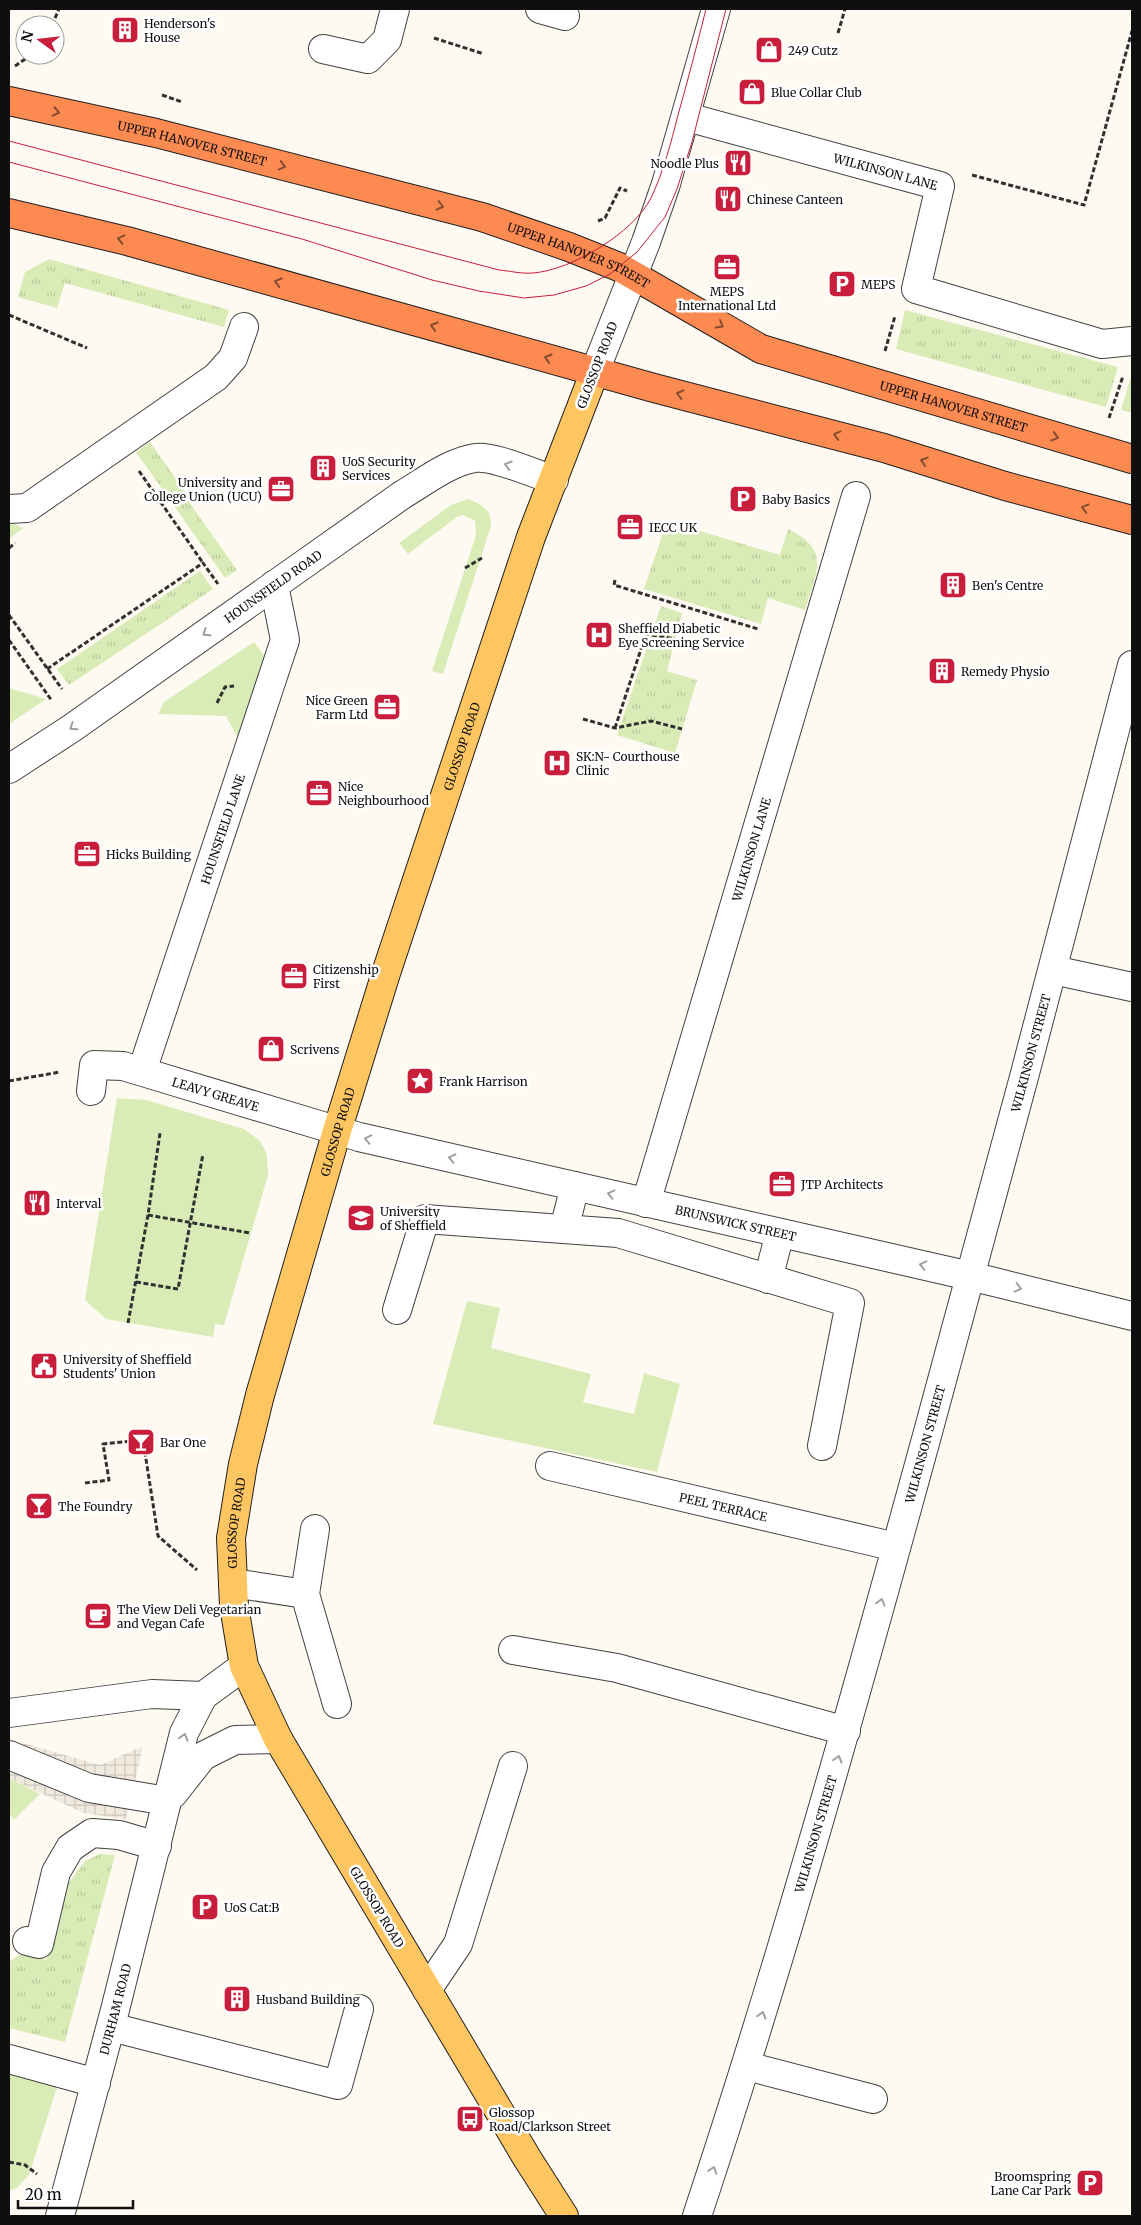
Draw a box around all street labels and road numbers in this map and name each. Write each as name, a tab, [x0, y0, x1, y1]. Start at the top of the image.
street label: UPPER HANOVER STREET	[116, 117, 269, 169]
street label: WILKINSON LANE	[831, 150, 940, 193]
street label: UPPER HANOVER STREET	[505, 219, 653, 291]
street label: GLOSSOP ROAD	[574, 319, 620, 411]
street label: UPPER HANOVER STREET	[878, 377, 1030, 435]
street label: HOUNSFIELD ROAD	[221, 547, 324, 626]
street label: GLOSSOP ROAD	[440, 700, 483, 792]
street label: HOUNSFIELD LANE	[197, 772, 248, 886]
street label: WILKINSON LANE	[728, 795, 774, 904]
street label: WILKINSON STREET	[1007, 992, 1053, 1115]
street label: LEAVY GREAVE	[170, 1074, 261, 1114]
street label: GLOSSOP ROAD	[317, 1086, 358, 1178]
street label: BRUNSWICK STREET	[674, 1202, 798, 1244]
street label: WILKINSON STREET	[901, 1383, 948, 1506]
street label: GLOSSOP ROAD	[223, 1476, 248, 1569]
street label: PEEL TERRACE	[678, 1489, 769, 1524]
street label: WILKINSON STREET	[791, 1773, 840, 1895]
street label: GLOSSOP ROAD	[347, 1864, 407, 1950]
street label: DURHAM ROAD	[96, 1962, 134, 2056]

